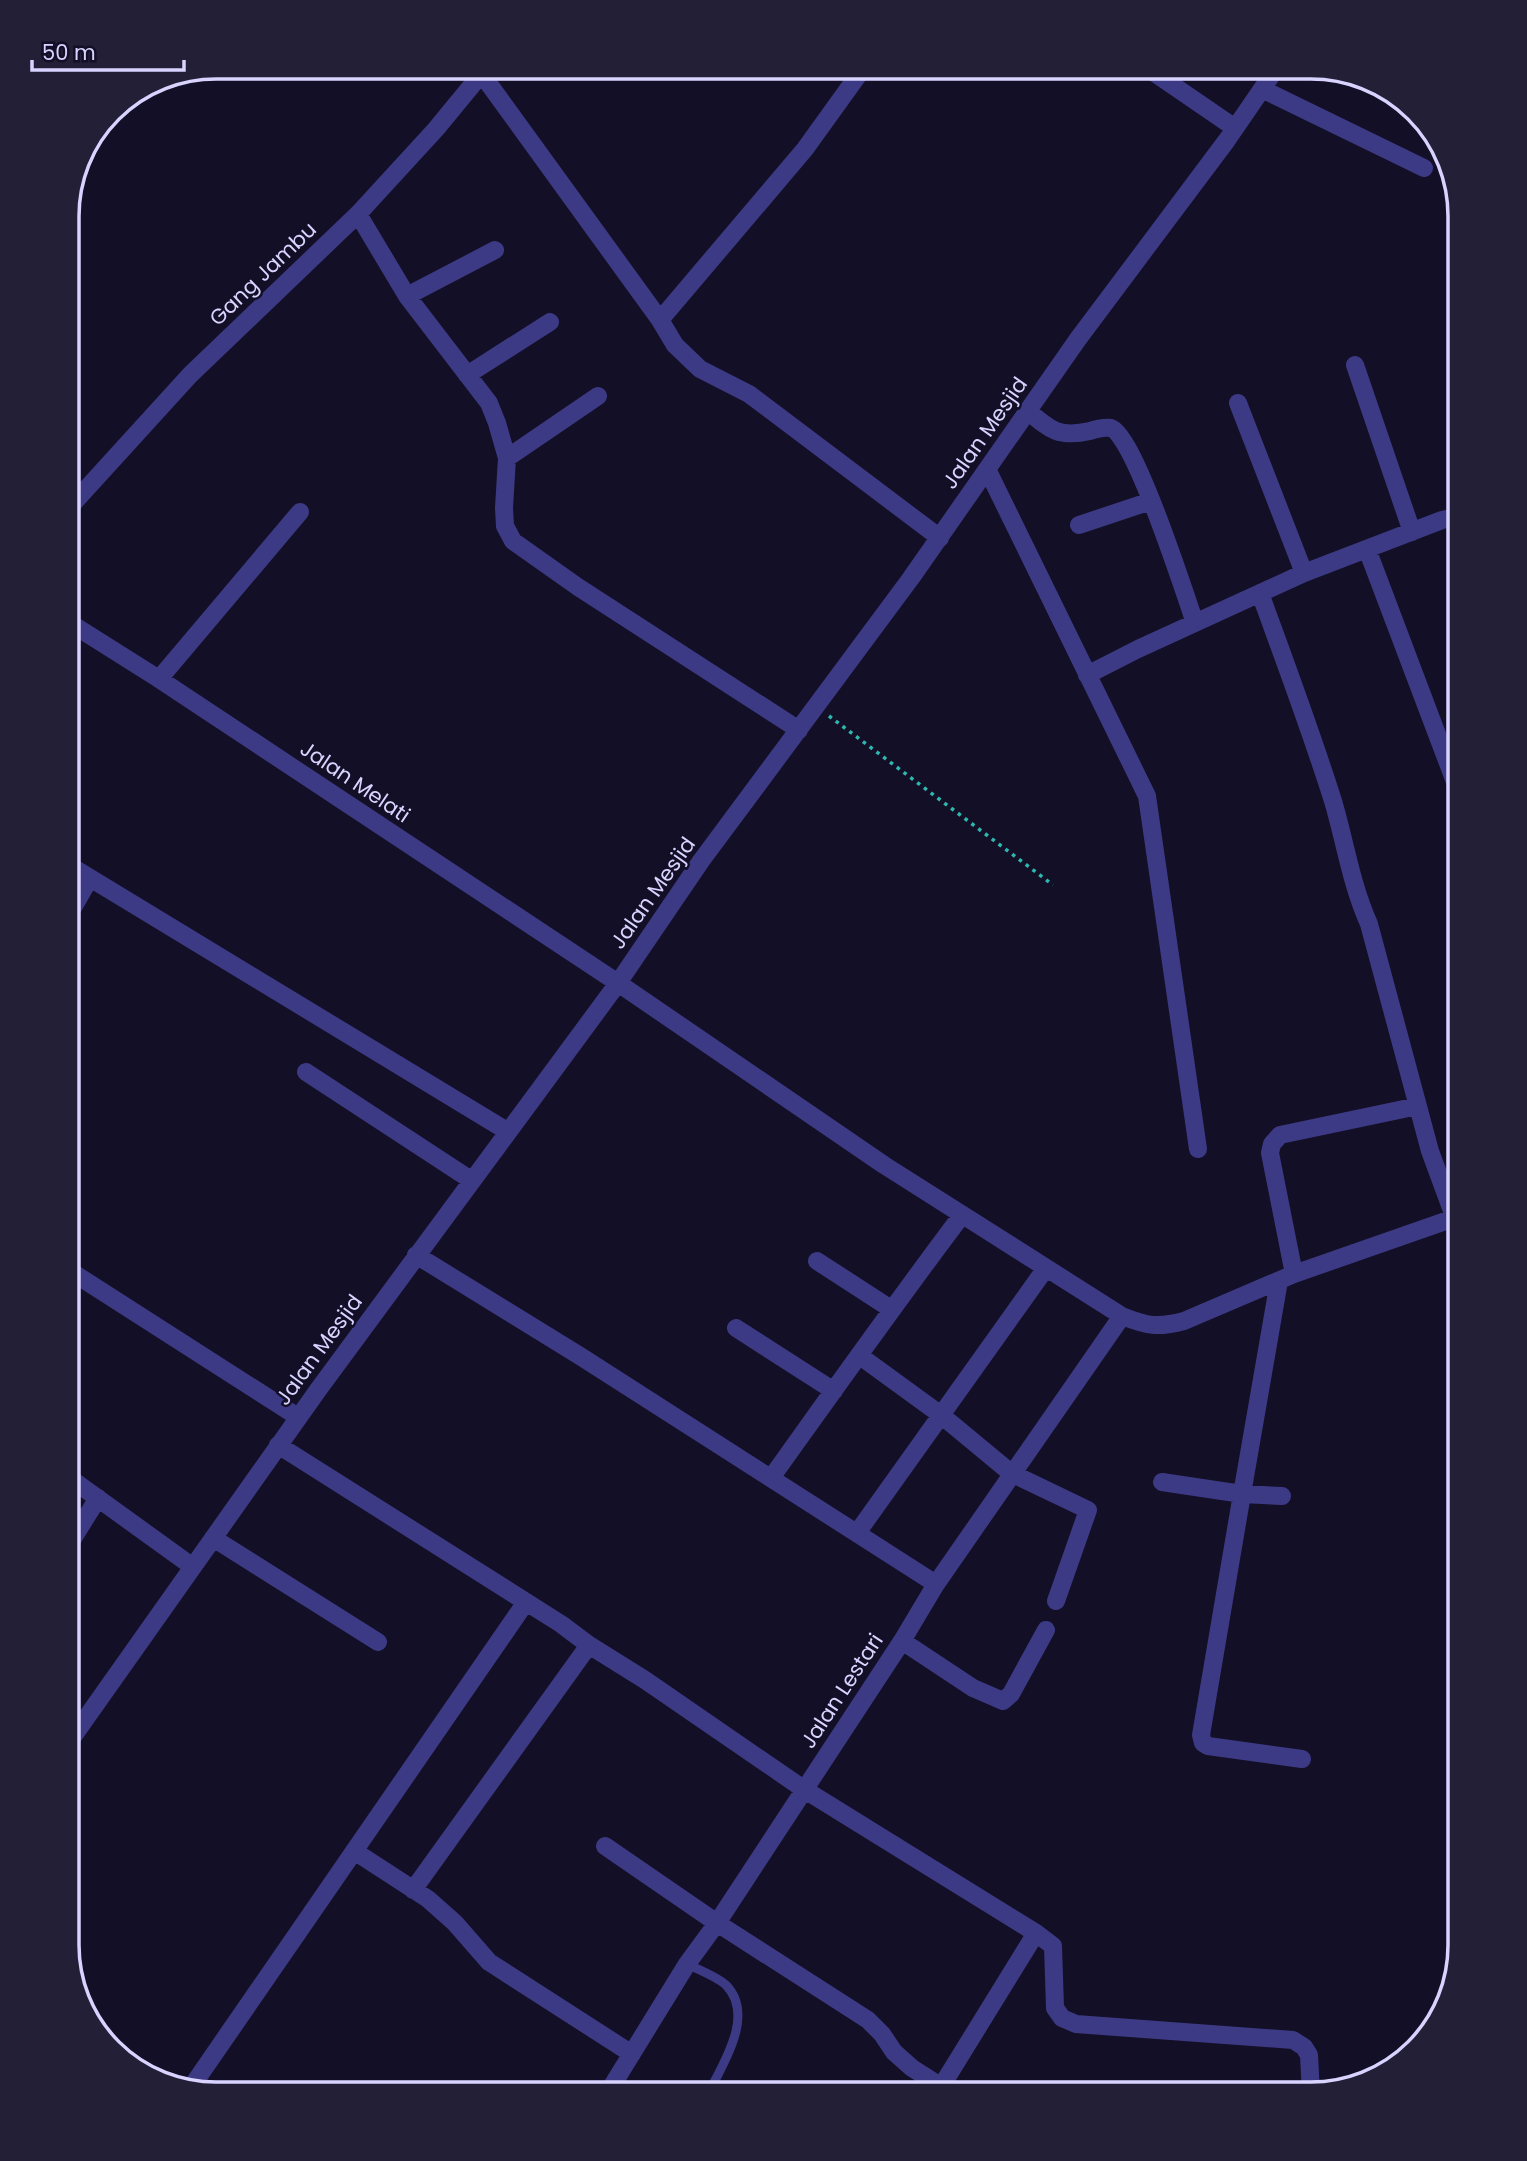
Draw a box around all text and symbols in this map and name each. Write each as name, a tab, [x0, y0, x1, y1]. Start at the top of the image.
scale bar	[32, 28, 184, 72]
text: 50 m	[42, 38, 96, 67]
street label: Gang Jambu	[203, 215, 322, 332]
street label: Jalan Mesjid	[935, 371, 1034, 494]
street label: Jalan Melati	[295, 734, 416, 829]
street label: Jalan Mesjid	[603, 831, 702, 954]
street label: Jalan Mesjid	[269, 1288, 369, 1411]
street label: Jalan Lestari	[794, 1628, 890, 1754]

